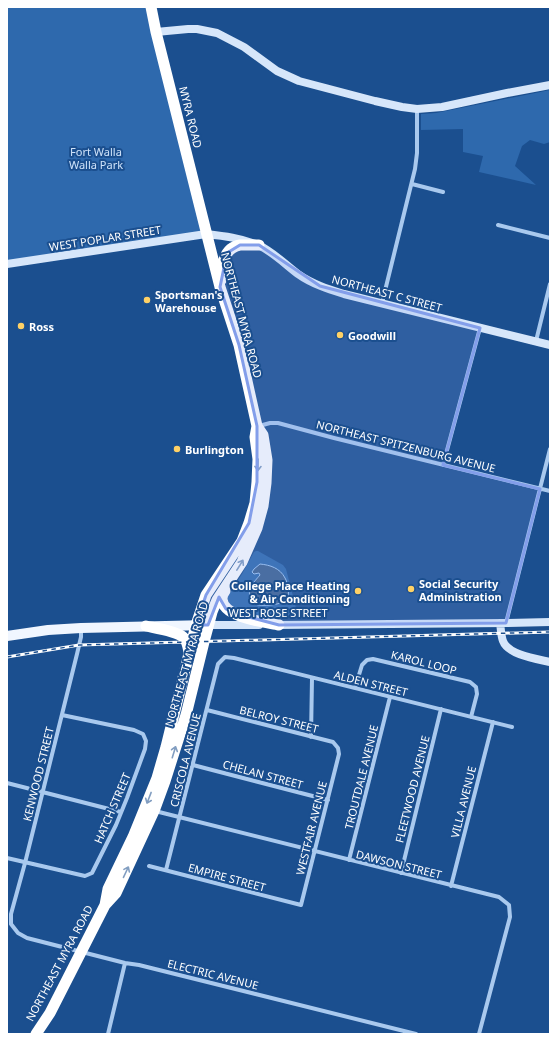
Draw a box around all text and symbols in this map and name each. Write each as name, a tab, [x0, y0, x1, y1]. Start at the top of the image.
street label: MYRA ROAD	[176, 85, 206, 149]
park label: Fort Walla Walla Park	[69, 144, 123, 172]
street label: WEST POPLAR STREET	[48, 222, 162, 254]
street label: NORTHEAST MYRA ROAD	[218, 251, 266, 379]
street label: NORTHEAST C STREET	[330, 271, 444, 315]
place label: Sportsman's Warehouse	[155, 287, 223, 315]
marker: Sportsman's Warehouse	[142, 295, 152, 305]
place label: Ross	[29, 319, 55, 334]
marker: Ross	[16, 321, 26, 331]
place label: Goodwill	[348, 328, 396, 343]
marker: Goodwill	[335, 330, 345, 340]
street label: NORTHEAST SPITZENBURG AVENUE	[315, 416, 497, 476]
place label: Burlington	[185, 442, 244, 457]
marker: Burlington	[172, 444, 182, 454]
one-way arrow	[254, 458, 262, 471]
one-way arrow	[235, 559, 244, 570]
place label: Social Security Administration	[419, 576, 502, 604]
place label: College Place Heating & Air Conditioning	[231, 578, 350, 606]
marker: Social Security Administration	[406, 584, 416, 594]
marker: College Place Heating & Air Conditioning	[353, 586, 363, 596]
street label: NORTHEAST MYRA ROAD	[161, 600, 211, 728]
street label: WEST ROSE STREET	[228, 605, 328, 620]
street label: KAROL LOOP	[390, 647, 459, 677]
street label: ALDEN STREET	[333, 667, 409, 699]
street label: BELROY STREET	[238, 702, 320, 736]
street label: CRISCOLA AVENUE	[166, 711, 204, 809]
street label: TROUTDALE AVENUE	[341, 723, 381, 831]
street label: KENWOOD STREET	[19, 725, 57, 823]
street label: FLEETWOOD AVENUE	[391, 734, 433, 844]
one-way arrow	[171, 746, 178, 759]
street label: CHELAN STREET	[221, 756, 305, 792]
street label: VILLA AVENUE	[447, 764, 479, 840]
street label: HATCH STREET	[90, 770, 134, 846]
street label: WESTFAIR AVENUE	[292, 779, 330, 877]
one-way arrow	[145, 791, 153, 803]
street label: DAWSON STREET	[355, 846, 443, 882]
street label: EMPIRE STREET	[187, 859, 267, 895]
one-way arrow	[123, 867, 130, 879]
street label: NORTHEAST MYRA ROAD	[22, 902, 96, 1024]
street label: ELECTRIC AVENUE	[166, 955, 260, 993]

